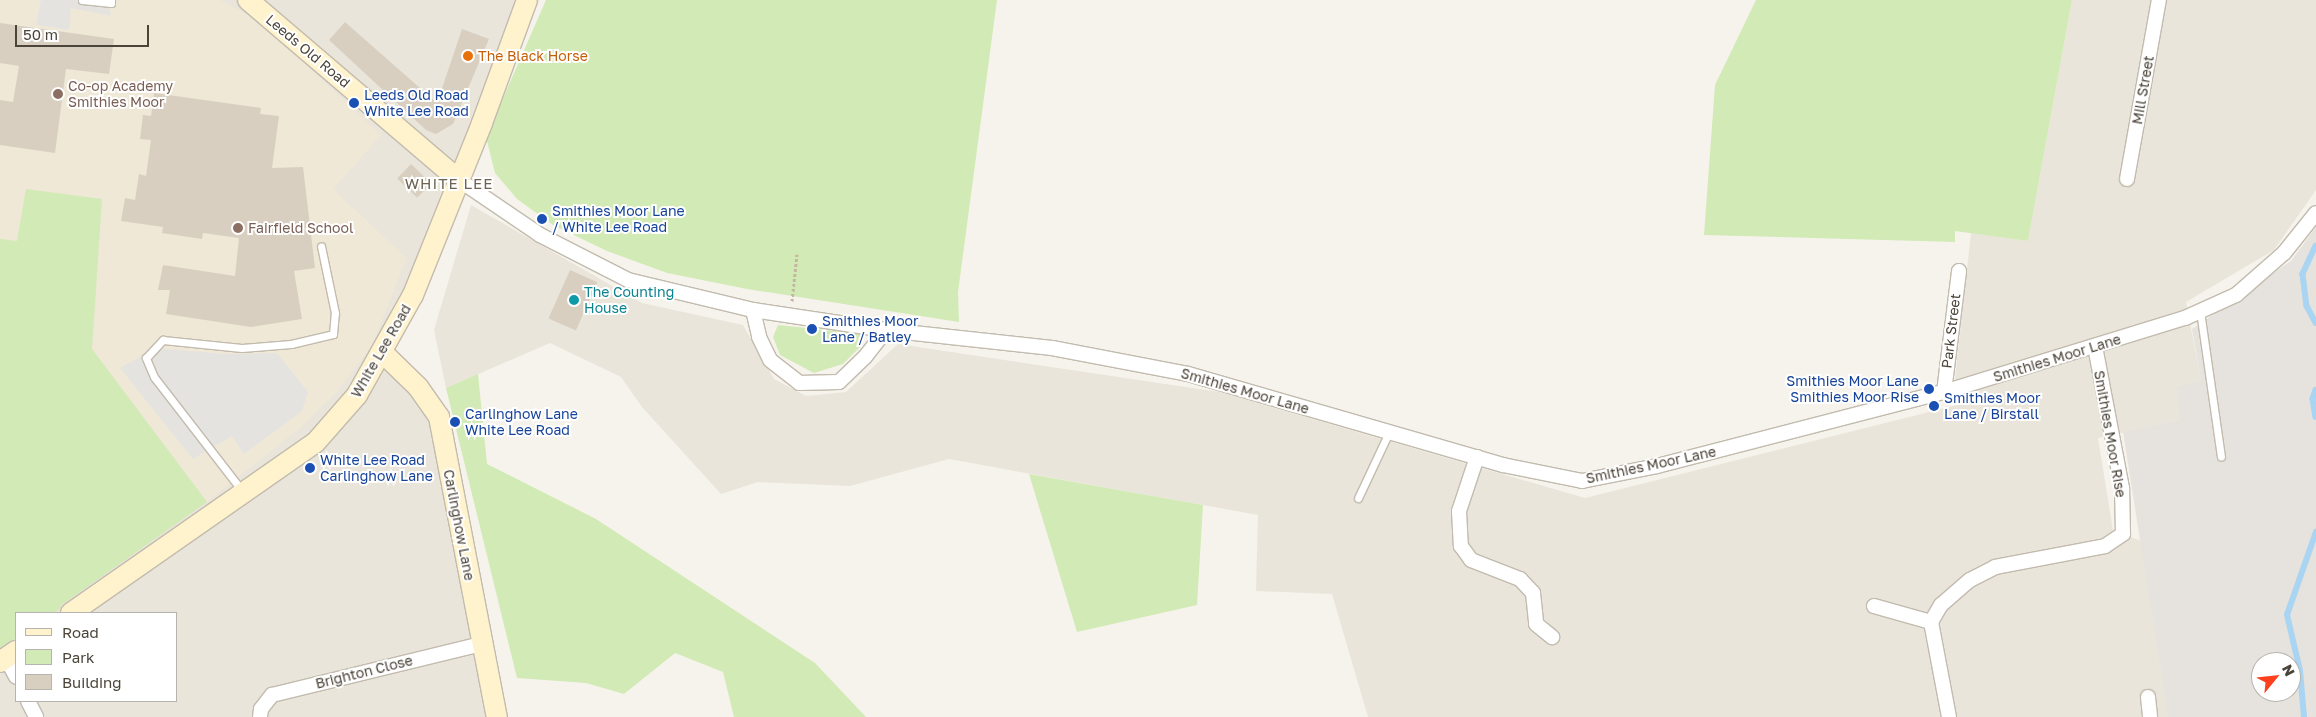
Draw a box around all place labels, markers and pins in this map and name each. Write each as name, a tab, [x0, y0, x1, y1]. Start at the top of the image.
place label: The Black Horse	[478, 48, 588, 64]
marker: The Black Horse	[462, 50, 474, 62]
place label: Co-op Academy Smithies Moor	[68, 78, 173, 110]
place label: Leeds Old Road White Lee Road	[364, 87, 469, 120]
marker: Co-op Academy Smithies Moor	[52, 88, 64, 100]
marker: Leeds Old Road White Lee Road	[348, 97, 360, 109]
place label: Smithies Moor Lane / White Lee Road	[552, 203, 685, 236]
marker: Smithies Moor Lane / White Lee Road	[536, 213, 548, 225]
place label: Fairfield School	[248, 220, 353, 236]
marker: Fairfield School	[232, 222, 244, 234]
place label: The Counting House	[584, 284, 674, 316]
marker: The Counting House	[568, 294, 580, 306]
place label: Smithies Moor Lane / Batley	[822, 313, 918, 346]
marker: Smithies Moor Lane / Batley	[806, 323, 818, 335]
place label: Smithies Moor Lane Smithies Moor Rise	[1786, 373, 1919, 406]
marker: Smithies Moor Lane Smithies Moor Rise	[1923, 383, 1935, 395]
place label: Smithies Moor Lane / Birstall	[1944, 390, 2040, 422]
marker: Smithies Moor Lane / Birstall	[1928, 400, 1940, 412]
place label: Carlinghow Lane White Lee Road	[465, 406, 578, 438]
marker: Carlinghow Lane White Lee Road	[449, 416, 461, 428]
place label: White Lee Road Carlinghow Lane	[320, 452, 433, 484]
marker: White Lee Road Carlinghow Lane	[304, 462, 316, 474]

